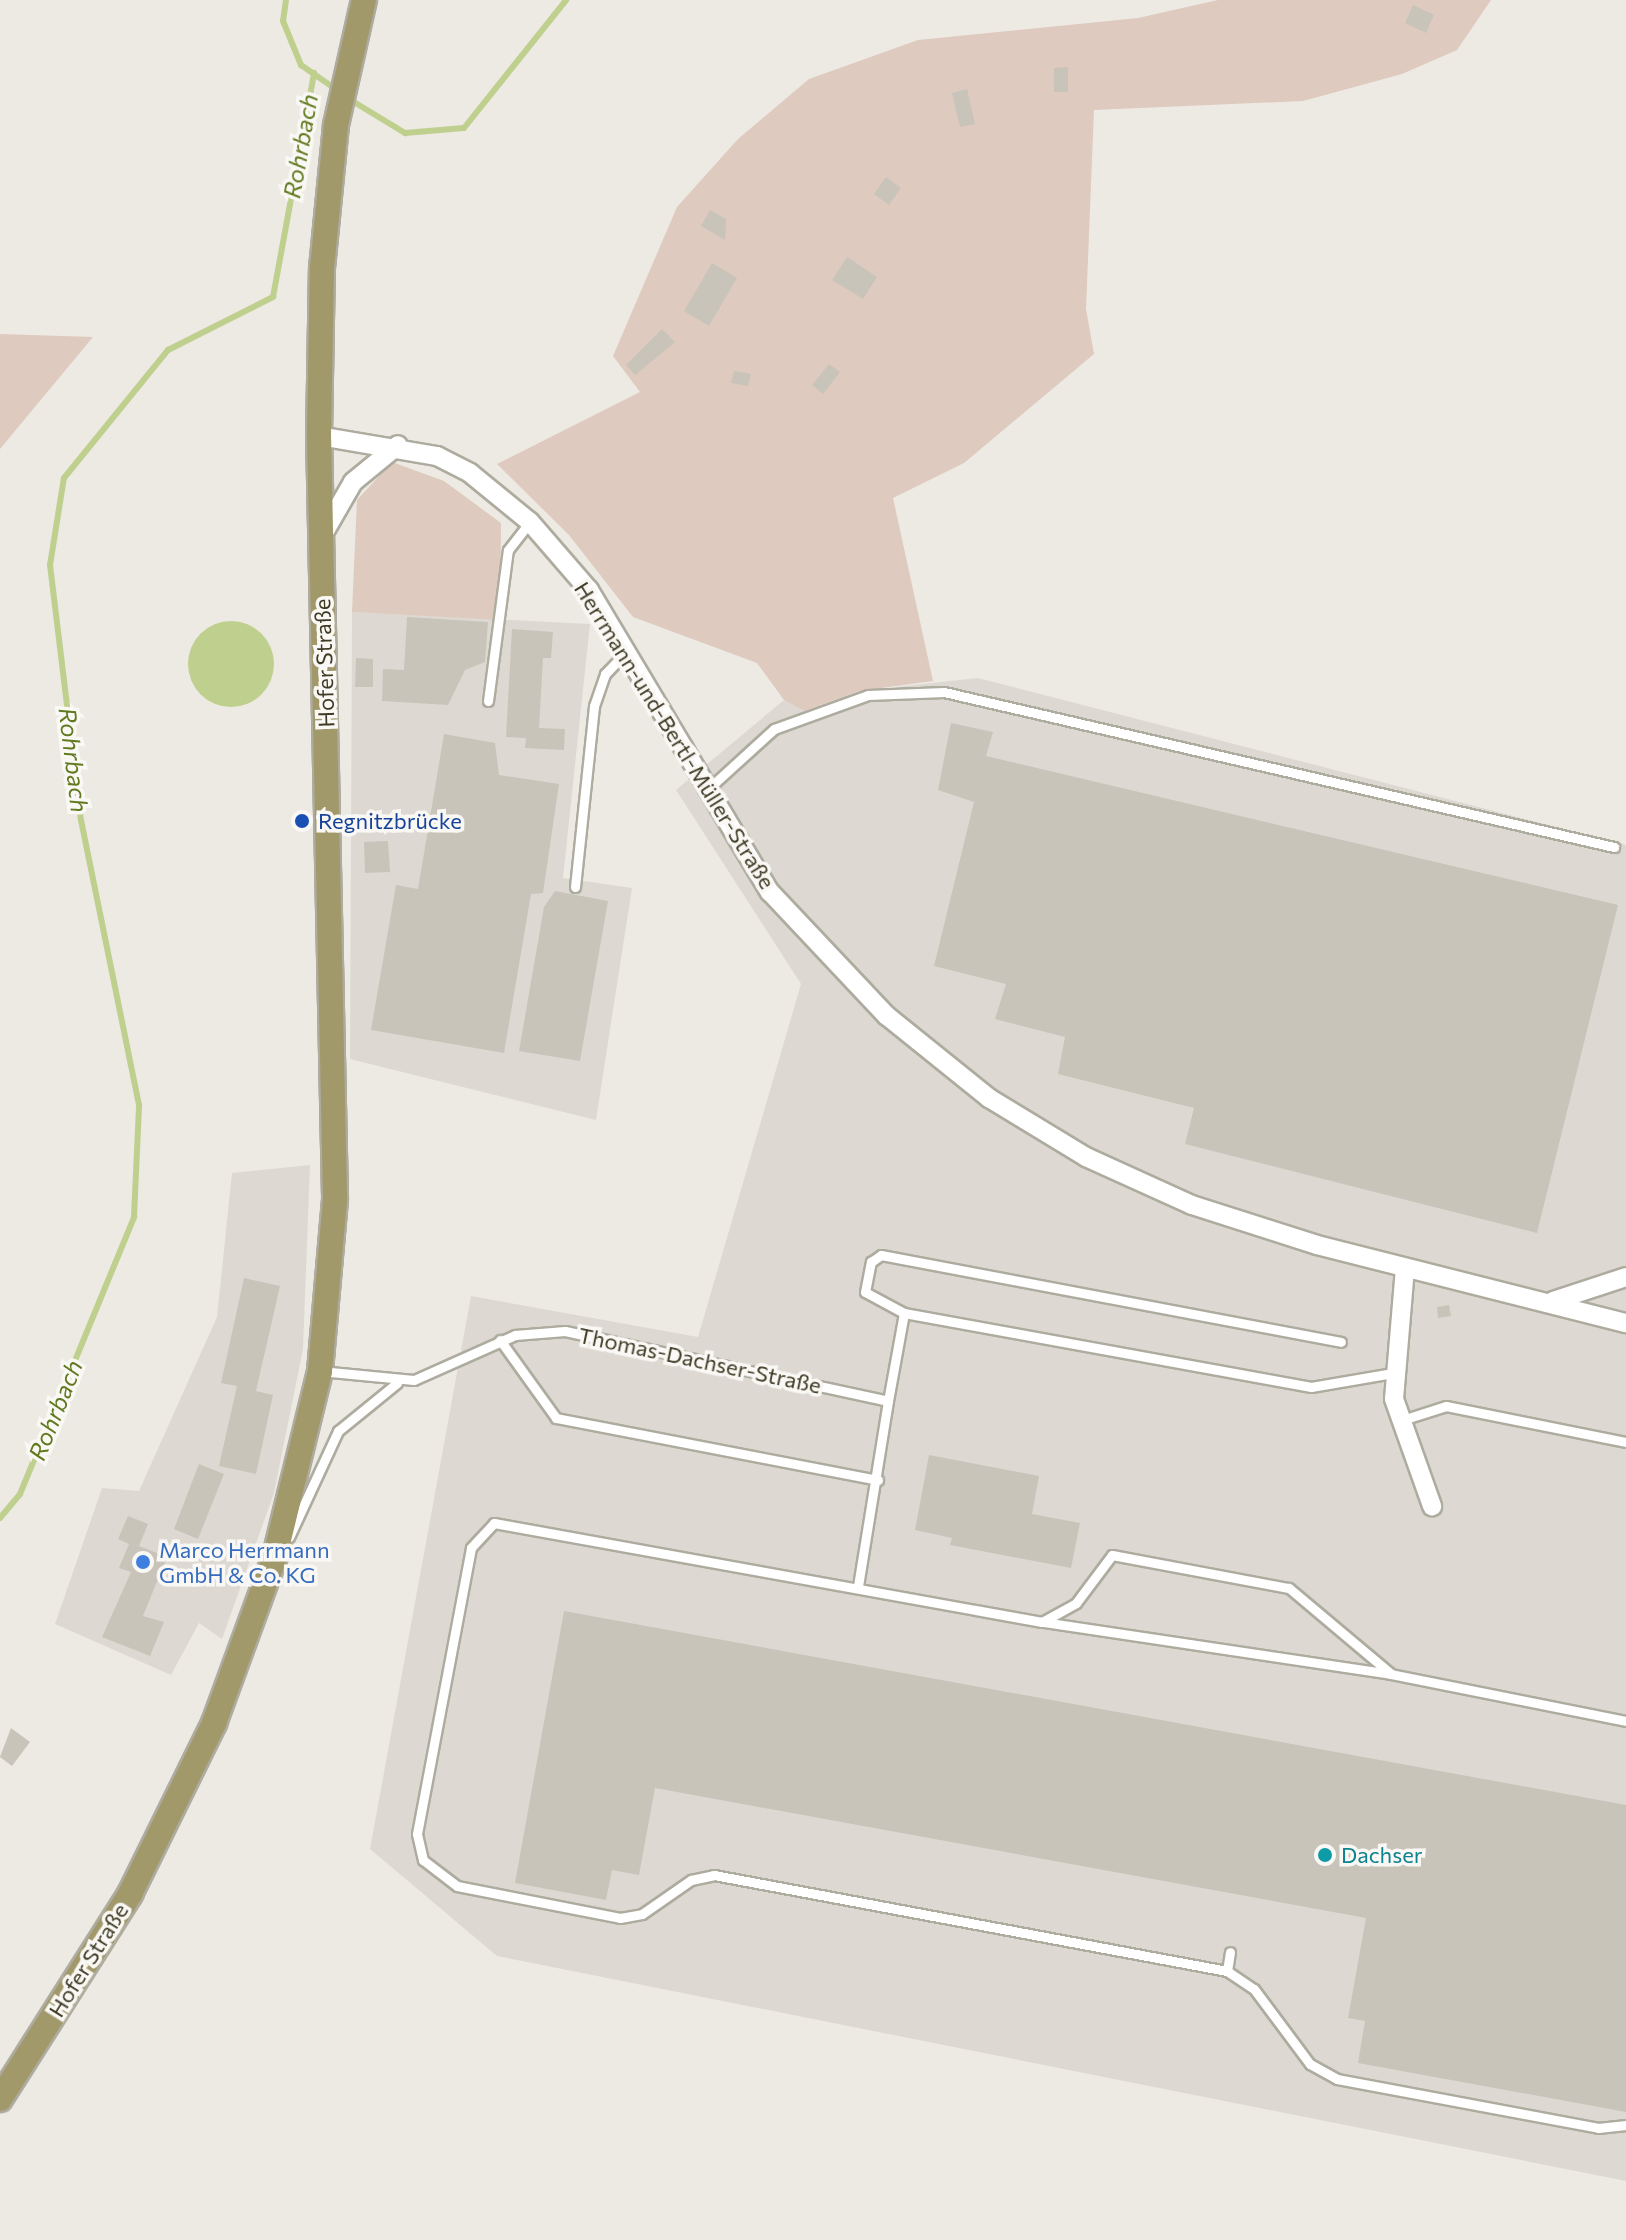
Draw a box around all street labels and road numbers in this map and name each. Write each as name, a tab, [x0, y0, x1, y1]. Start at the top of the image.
street label: Herrmann-und-Bertl-Müller-Straße	[569, 577, 781, 893]
street label: Hofer Straße	[309, 598, 339, 728]
street label: Thomas-Dachser-Straße	[576, 1321, 824, 1399]
street label: Hofer Straße	[43, 1898, 133, 2022]

